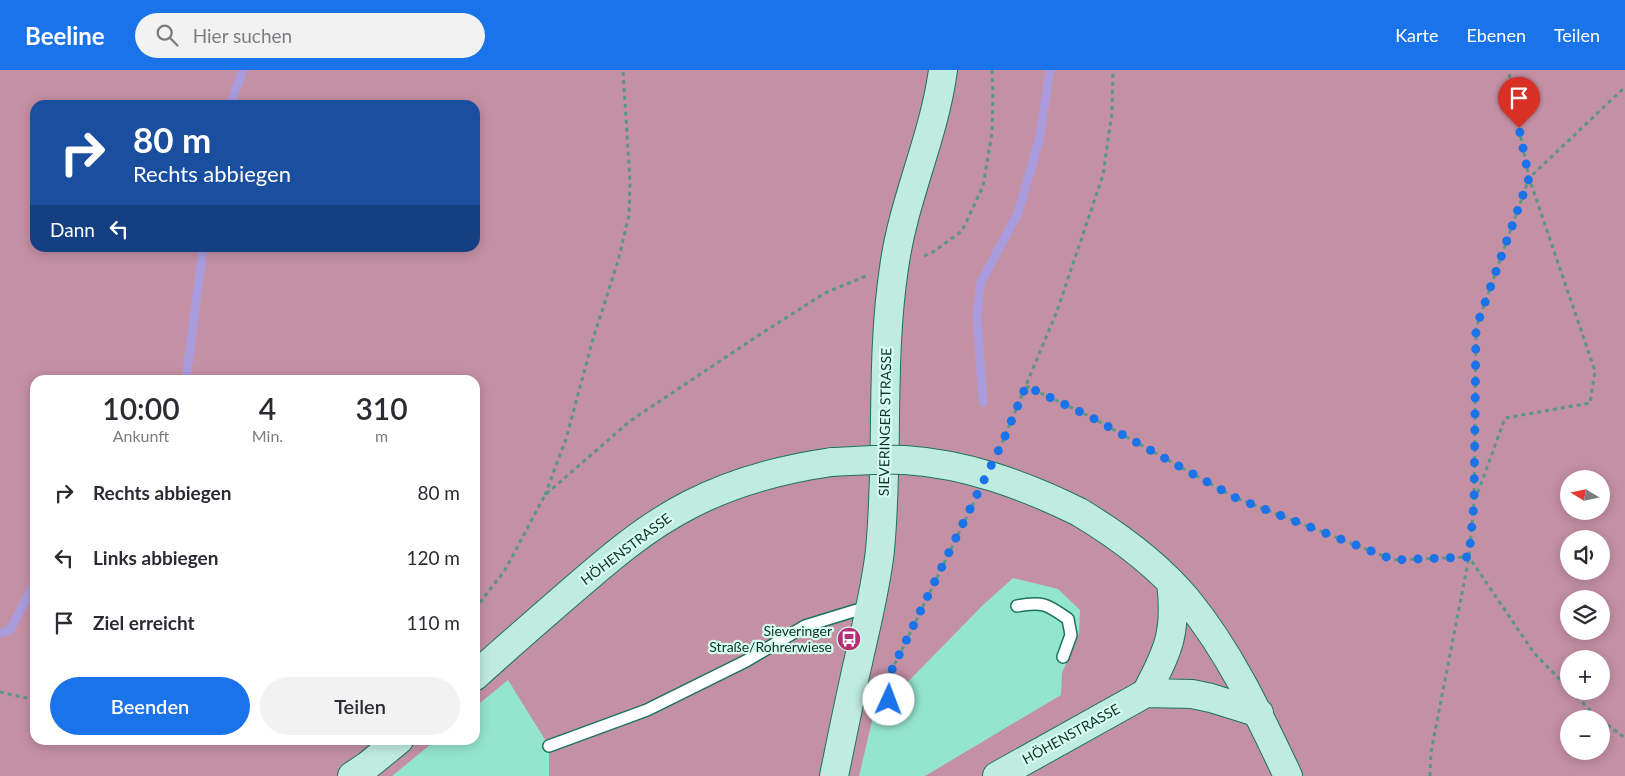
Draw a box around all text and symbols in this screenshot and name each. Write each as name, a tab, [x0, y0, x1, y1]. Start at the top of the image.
search box	[135, 13, 485, 58]
text: Beeline	[25, 21, 105, 50]
icon: search	[153, 21, 181, 49]
text: Hier suchen	[193, 24, 292, 47]
text: Karte	[1395, 24, 1438, 46]
text: Ebenen	[1466, 24, 1526, 46]
text: Teilen	[1554, 24, 1600, 46]
pin	[1498, 77, 1540, 128]
icon: arrive	[1505, 84, 1533, 112]
text: 80 m	[133, 118, 211, 160]
icon: right	[50, 120, 115, 185]
text: Rechts abbiegen	[133, 160, 291, 187]
icon: left	[105, 215, 133, 243]
text: Dann	[50, 218, 95, 241]
street label: SIEVERINGER STRASSE	[875, 348, 894, 496]
text: 10:00	[102, 390, 180, 426]
text: 4	[259, 390, 276, 426]
text: 310	[355, 390, 408, 426]
text: Ankunft	[113, 426, 169, 445]
text: Min.	[252, 426, 283, 445]
text: m	[375, 426, 388, 445]
north arrow	[1560, 470, 1610, 520]
map controls	[1560, 470, 1610, 760]
icon: right	[50, 479, 78, 507]
text: Rechts abbiegen	[93, 481, 231, 504]
text: 80 m	[417, 481, 460, 504]
street label: HÖHENSTRASSE	[577, 509, 674, 588]
button: sound	[1560, 530, 1610, 580]
icon: left	[50, 544, 78, 572]
text: Links abbiegen	[93, 546, 218, 569]
text: 120 m	[406, 546, 460, 569]
button: layers	[1560, 590, 1610, 640]
icon: arrive	[50, 609, 78, 637]
text: Ziel erreicht	[93, 611, 195, 634]
text: 110 m	[406, 611, 460, 634]
place label: Sieveringer Straße/Rohrerwiese	[709, 622, 832, 655]
bus stop icon: Sieveringer Straße/Rohrerwiese	[836, 626, 862, 652]
button: +	[1560, 650, 1610, 700]
position arrow	[862, 673, 914, 725]
button: Beenden	[50, 677, 250, 735]
button: Teilen	[260, 677, 460, 735]
street label: HÖHENSTRASSE	[1019, 700, 1122, 767]
button: −	[1560, 710, 1610, 760]

